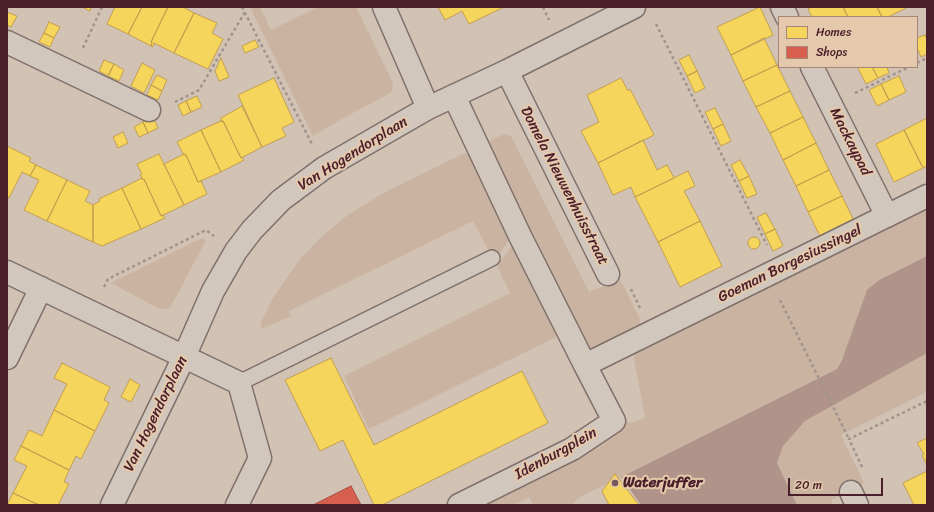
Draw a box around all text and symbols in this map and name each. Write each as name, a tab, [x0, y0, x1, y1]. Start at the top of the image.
legend	[778, 16, 918, 68]
text: Homes	[816, 21, 852, 43]
text: Shops	[816, 41, 847, 63]
street label: Domela Nieuwenhuisstraat	[516, 104, 612, 268]
street label: Mackaypad	[825, 105, 875, 179]
street label: Van Hogendorplaan	[295, 113, 411, 195]
street label: Goeman Borgesiussingel	[715, 221, 865, 307]
street label: Van Hogendorplaan	[120, 354, 192, 474]
street label: Idenburgplein	[512, 424, 600, 484]
scale bar	[790, 470, 885, 496]
place label: Waterjuffer	[623, 474, 702, 492]
text: 20 m	[795, 474, 822, 496]
marker: Waterjuffer	[610, 478, 620, 488]

